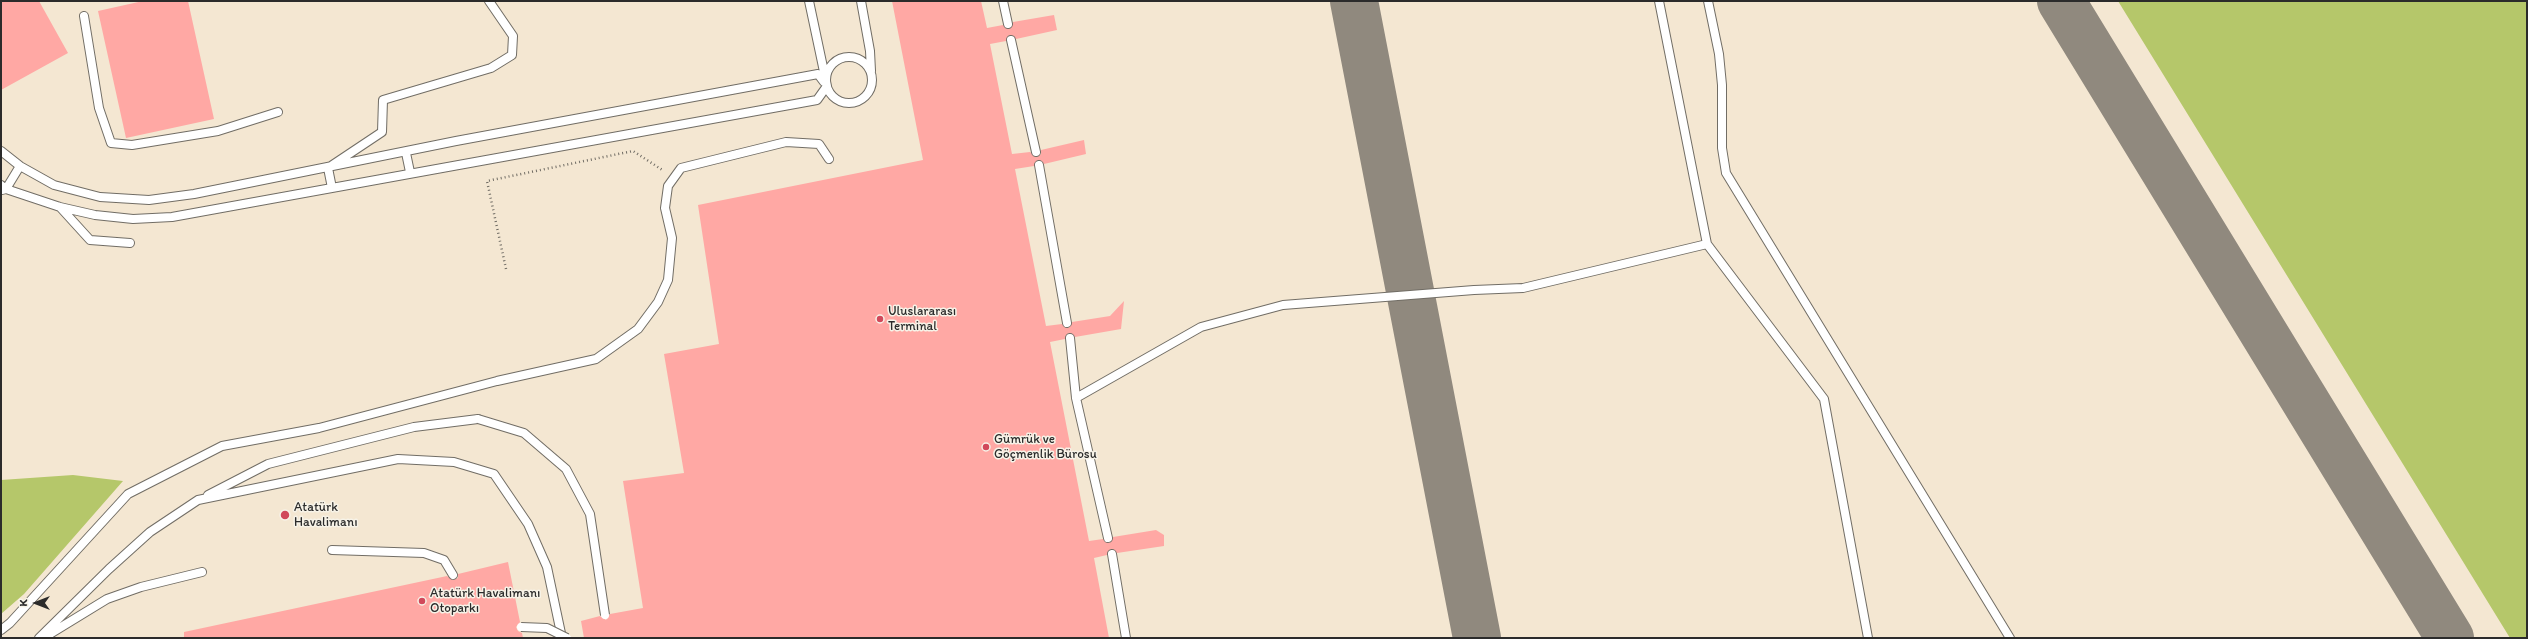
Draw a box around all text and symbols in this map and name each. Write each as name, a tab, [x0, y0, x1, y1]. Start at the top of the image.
place label: Uluslararası Terminal	[888, 304, 956, 335]
marker: Uluslararası Terminal	[875, 314, 885, 324]
place label: Gümrük ve Göçmenlik Bürosu	[994, 432, 1097, 463]
marker: Gümrük ve Göçmenlik Bürosu	[981, 442, 991, 452]
place label: Atatürk Havalimanı	[294, 500, 357, 531]
marker: Atatürk Havalimanı	[279, 509, 291, 521]
north arrow	[16, 583, 56, 623]
place label: Atatürk Havalimanı Otoparkı	[430, 586, 540, 617]
marker: Atatürk Havalimanı Otoparkı	[417, 596, 427, 606]
text: K	[17, 599, 30, 607]

